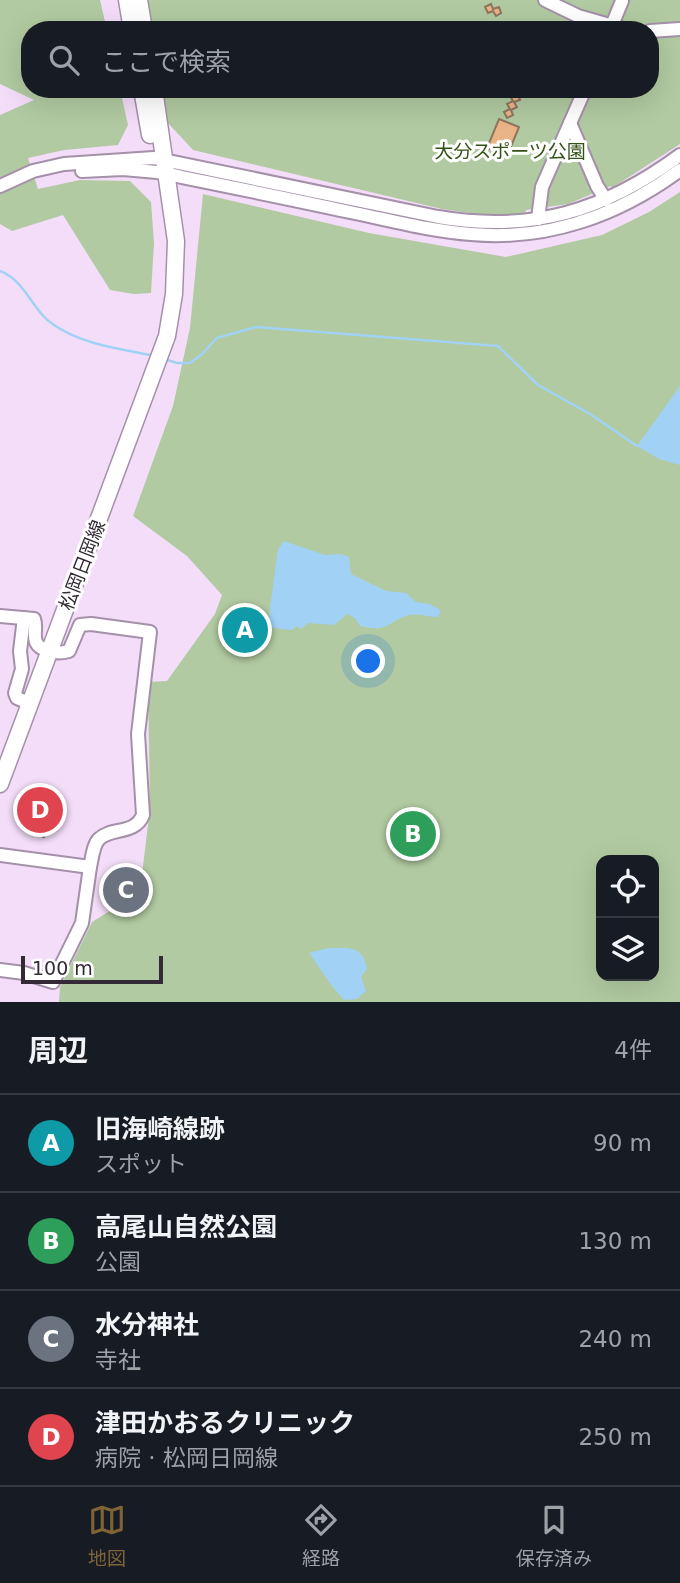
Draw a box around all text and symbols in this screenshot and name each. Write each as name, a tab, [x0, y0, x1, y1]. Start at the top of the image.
search box	[21, 21, 659, 98]
icon: search	[45, 41, 83, 79]
text: ここで検索	[101, 47, 231, 77]
park label: 大分スポーツ公園	[434, 140, 586, 162]
street label: 松岡日岡線	[55, 517, 109, 613]
pin: A	[222, 604, 268, 656]
your location	[351, 644, 385, 678]
pin: D	[17, 784, 63, 836]
pin: B	[390, 808, 436, 860]
map controls	[596, 855, 659, 981]
button: locate	[596, 855, 659, 918]
pin: C	[103, 864, 149, 916]
button: layers	[596, 918, 659, 981]
scale bar	[21, 953, 163, 985]
text: 100 m	[32, 957, 93, 979]
text: 周辺	[28, 1033, 88, 1068]
text: 4件	[614, 1037, 652, 1063]
text: 旧海崎線跡	[95, 1114, 225, 1144]
text: A	[42, 1130, 60, 1156]
text: 90 m	[593, 1130, 652, 1156]
text: スポット	[95, 1151, 187, 1177]
text: 高尾山自然公園	[95, 1212, 277, 1242]
text: B	[42, 1228, 60, 1254]
text: 130 m	[578, 1228, 652, 1254]
text: 公園	[95, 1249, 141, 1275]
text: 水分神社	[95, 1310, 199, 1340]
text: C	[43, 1326, 59, 1352]
text: 240 m	[578, 1326, 652, 1352]
text: 寺社	[95, 1347, 141, 1373]
text: 津田かおるクリニック	[95, 1408, 355, 1438]
text: D	[41, 1424, 61, 1450]
text: 250 m	[578, 1424, 652, 1450]
text: 病院 · 松岡日岡線	[95, 1445, 278, 1471]
tab: 地図	[88, 1501, 126, 1570]
tab: 経路	[302, 1501, 340, 1570]
tab: 保存済み	[516, 1501, 592, 1570]

